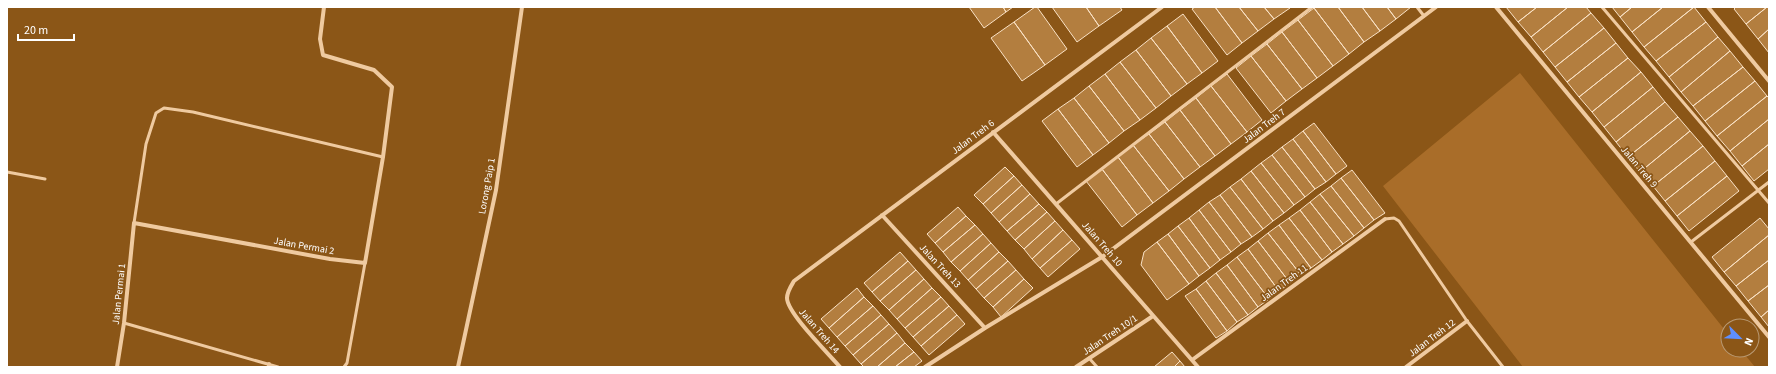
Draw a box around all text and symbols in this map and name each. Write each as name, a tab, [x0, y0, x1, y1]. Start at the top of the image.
scale bar	[18, 16, 74, 42]
text: 20 m	[24, 22, 48, 39]
street label: Jalan Treh 7	[1240, 105, 1288, 147]
street label: Jalan Treh 6	[949, 116, 997, 158]
street label: Jalan Treh 9	[1617, 143, 1661, 191]
street label: Lorong Paip 1	[475, 157, 499, 215]
street label: Jalan Treh 10	[1079, 218, 1126, 270]
street label: Jalan Permai 2	[272, 234, 336, 258]
street label: Jalan Treh 13	[916, 241, 964, 291]
street label: Jalan Treh 11	[1257, 261, 1311, 305]
street label: Jalan Permai 1	[109, 263, 129, 325]
street label: Jalan Treh 14	[796, 305, 843, 357]
street label: Jalan Treh 10/1	[1080, 311, 1140, 359]
street label: Jalan Treh 12	[1406, 316, 1458, 360]
north arrow	[1720, 318, 1760, 358]
text: N	[1740, 335, 1757, 348]

